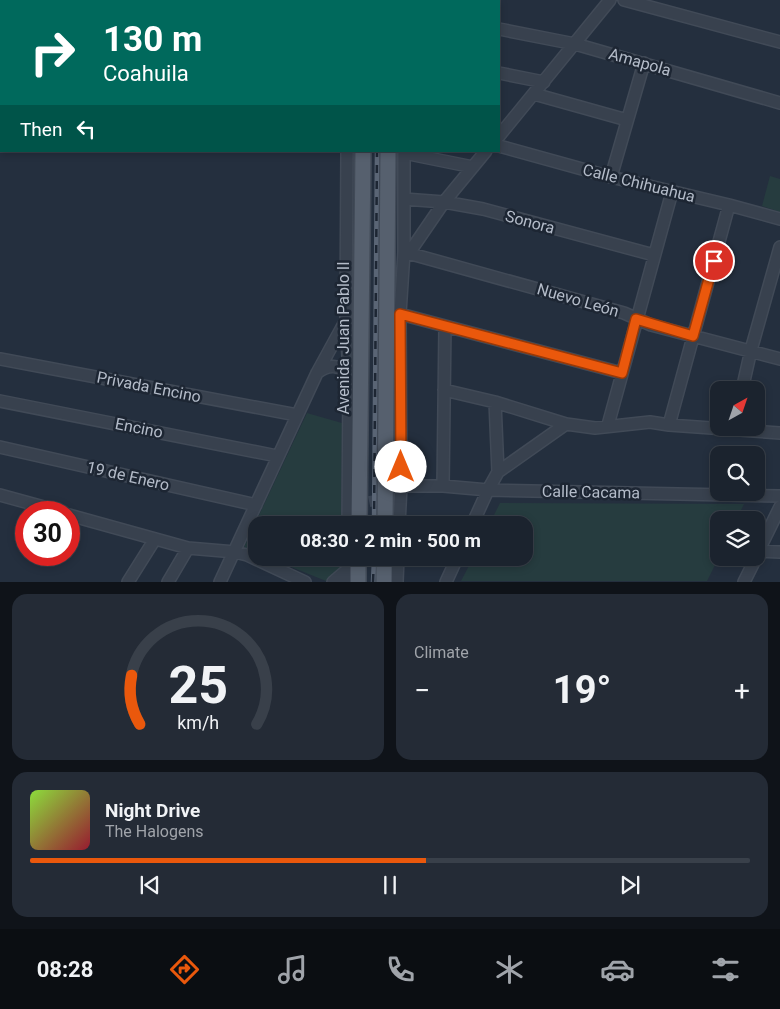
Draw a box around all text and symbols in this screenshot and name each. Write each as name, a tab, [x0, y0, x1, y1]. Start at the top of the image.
text: 130 m	[103, 19, 202, 60]
icon: right	[20, 20, 85, 85]
street label: Amapola	[607, 44, 673, 80]
text: Coahuila	[103, 61, 189, 86]
icon: left	[72, 115, 100, 143]
text: Then	[20, 118, 62, 141]
street label: Calle Chihuahua	[581, 160, 697, 206]
street label: Sonora	[503, 206, 557, 238]
pin	[693, 240, 735, 282]
icon: arrive	[700, 247, 728, 275]
street label: Avenida Juan Pablo II	[334, 261, 353, 415]
street label: Nuevo León	[535, 279, 621, 321]
street label: Privada Encino	[95, 368, 203, 406]
north arrow	[710, 381, 765, 436]
map controls	[710, 381, 765, 566]
street label: Encino	[114, 414, 164, 442]
position arrow	[374, 440, 426, 492]
button: search	[710, 446, 765, 501]
street label: 19 de Enero	[85, 457, 171, 495]
street label: Calle Cacama	[542, 482, 640, 502]
speed limit sign: 30	[15, 501, 80, 566]
button: layers	[710, 511, 765, 566]
text: 08:30 · 2 min · 500 m	[300, 529, 481, 552]
text: Climate	[414, 643, 469, 662]
text: 25	[168, 655, 228, 716]
text: 19°	[553, 668, 611, 712]
text: −	[414, 674, 430, 707]
text: +	[734, 674, 750, 707]
text: km/h	[177, 712, 219, 733]
text: Night Drive	[105, 799, 200, 822]
text: The Halogens	[105, 822, 204, 841]
icon: previous	[136, 871, 164, 899]
icon: pause	[376, 871, 404, 899]
icon: next	[616, 871, 644, 899]
icon: directions	[167, 952, 202, 987]
icon: music	[275, 952, 310, 987]
icon: phone	[383, 952, 418, 987]
icon: climate	[492, 952, 527, 987]
icon: car	[600, 952, 635, 987]
icon: filters	[708, 952, 743, 987]
text: 08:28	[37, 957, 93, 982]

